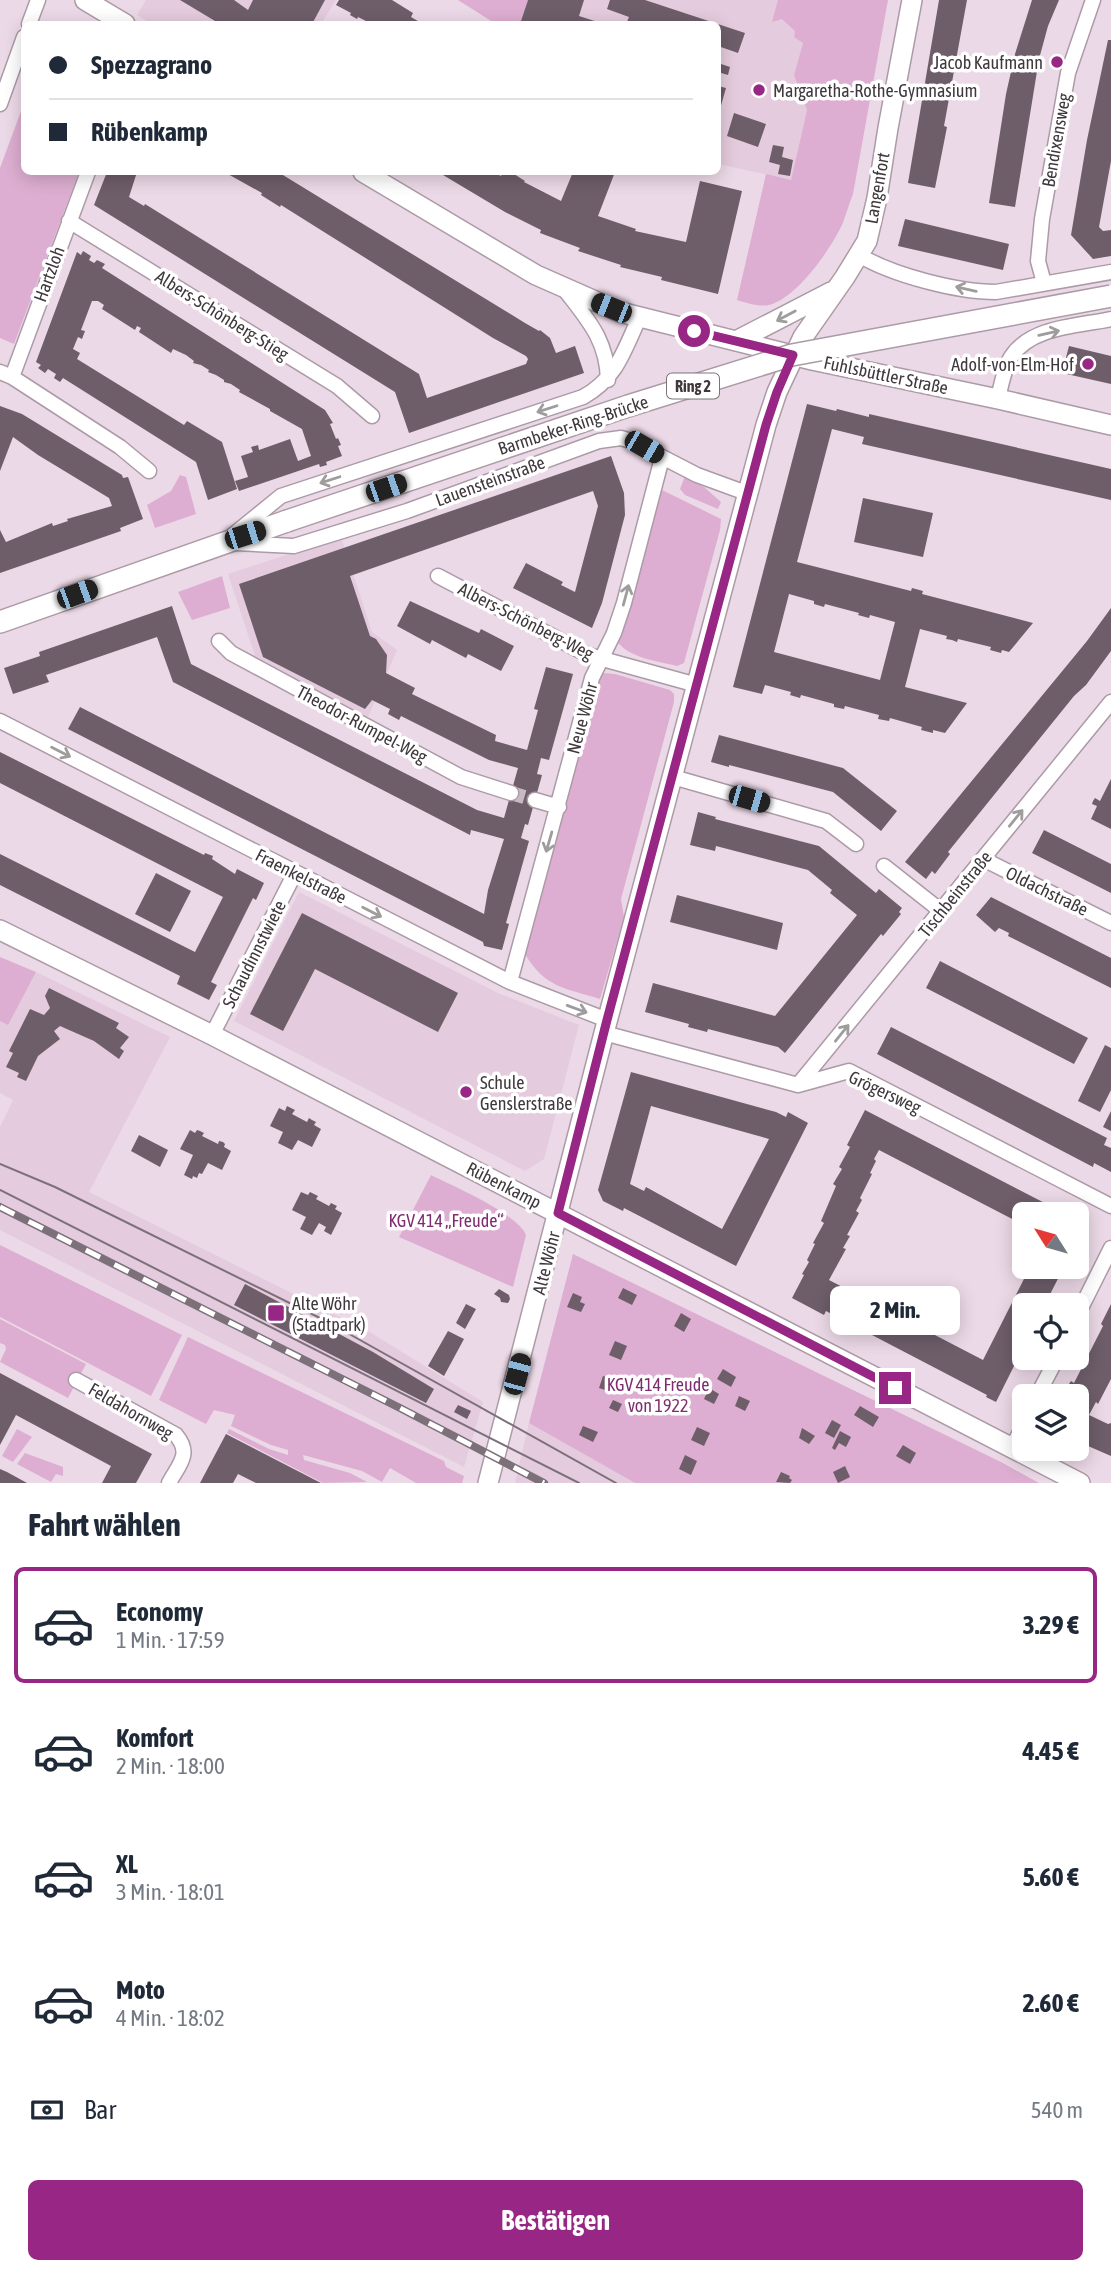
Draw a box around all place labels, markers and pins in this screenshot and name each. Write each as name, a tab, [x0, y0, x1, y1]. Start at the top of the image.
place label: Jacob Kaufmann	[933, 52, 1043, 73]
marker: Jacob Kaufmann	[1049, 54, 1065, 70]
place label: Margaretha-Rothe-Gymnasium	[773, 80, 977, 101]
marker: Margaretha-Rothe-Gymnasium	[751, 82, 767, 98]
place label: Adolf-von-Elm-Hof	[951, 354, 1074, 375]
marker: Adolf-von-Elm-Hof	[1080, 356, 1096, 372]
place label: Schule Genslerstraße	[480, 1072, 572, 1114]
marker: Schule Genslerstraße	[458, 1084, 474, 1100]
place label: Alte Wöhr (Stadtpark)	[292, 1293, 366, 1335]
marker: Alte Wöhr (Stadtpark)	[266, 1303, 286, 1323]

